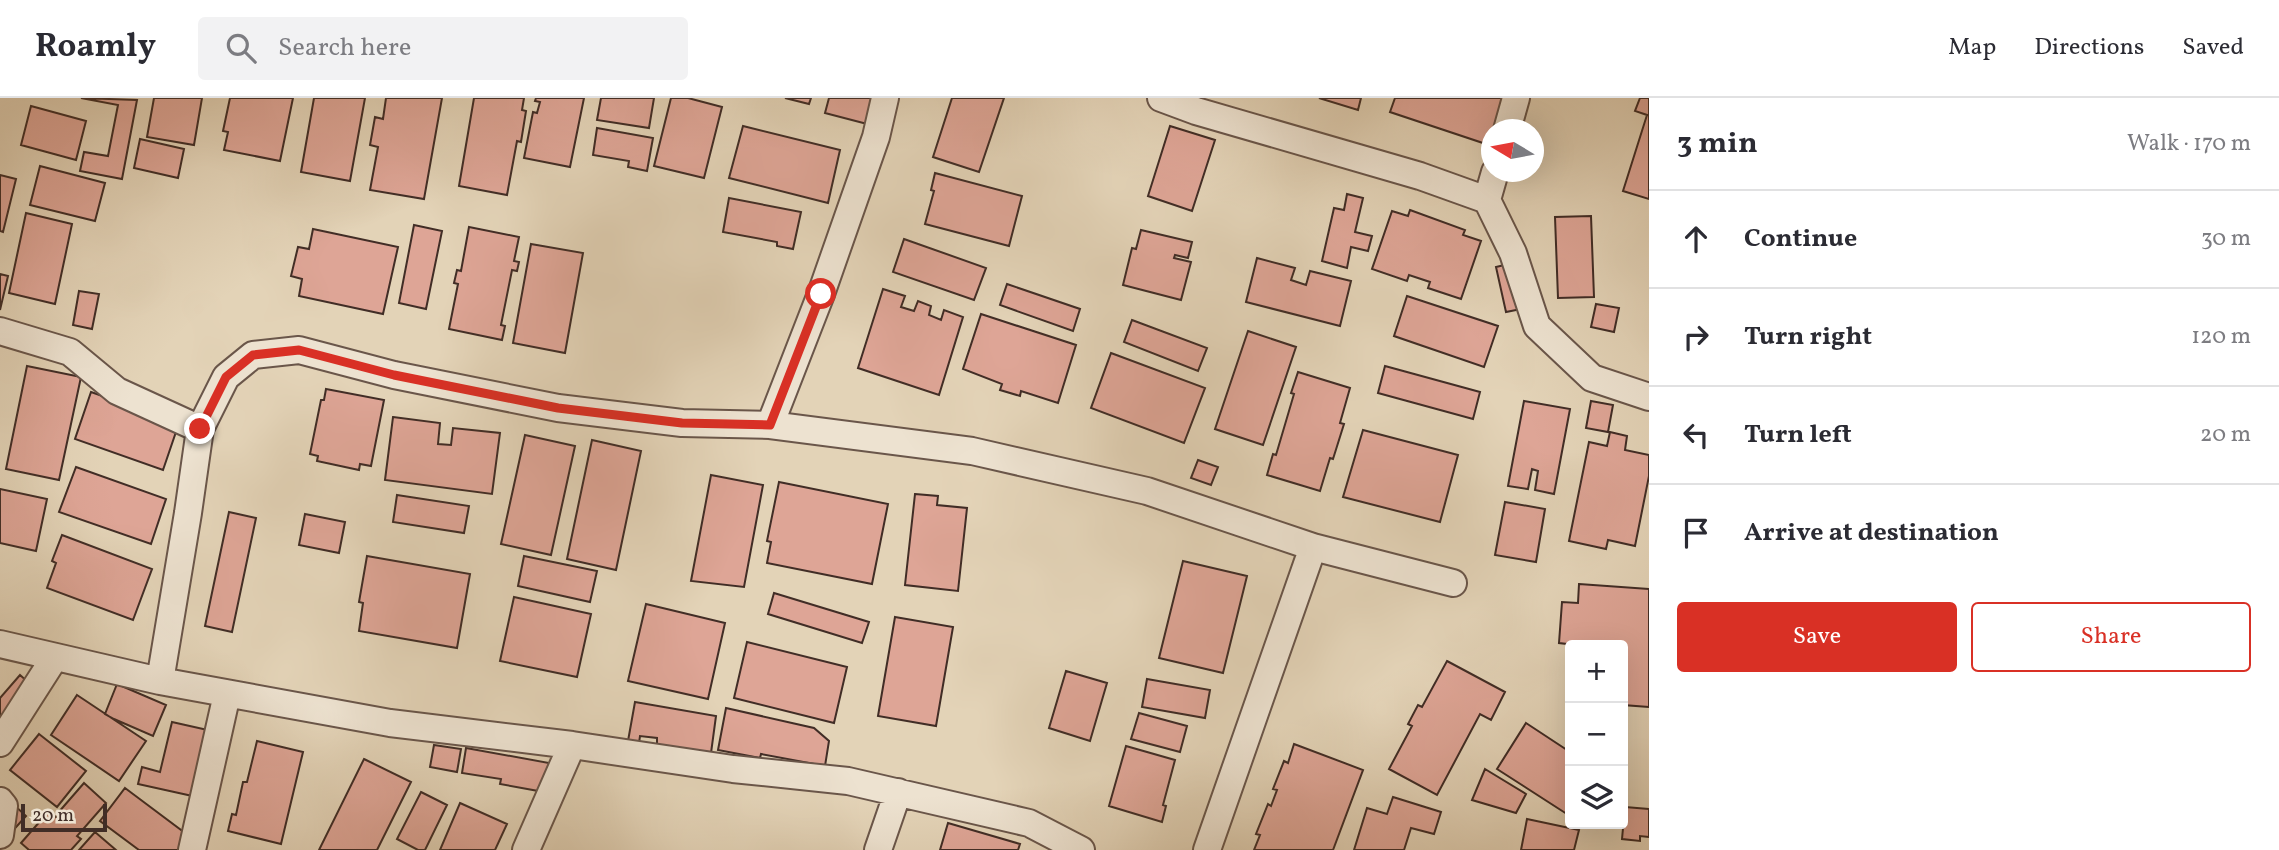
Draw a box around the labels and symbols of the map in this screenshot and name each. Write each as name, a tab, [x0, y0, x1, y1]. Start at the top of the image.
north arrow	[1481, 119, 1544, 182]
route start	[805, 278, 836, 309]
route end	[184, 413, 215, 444]
scale bar	[21, 801, 107, 833]

